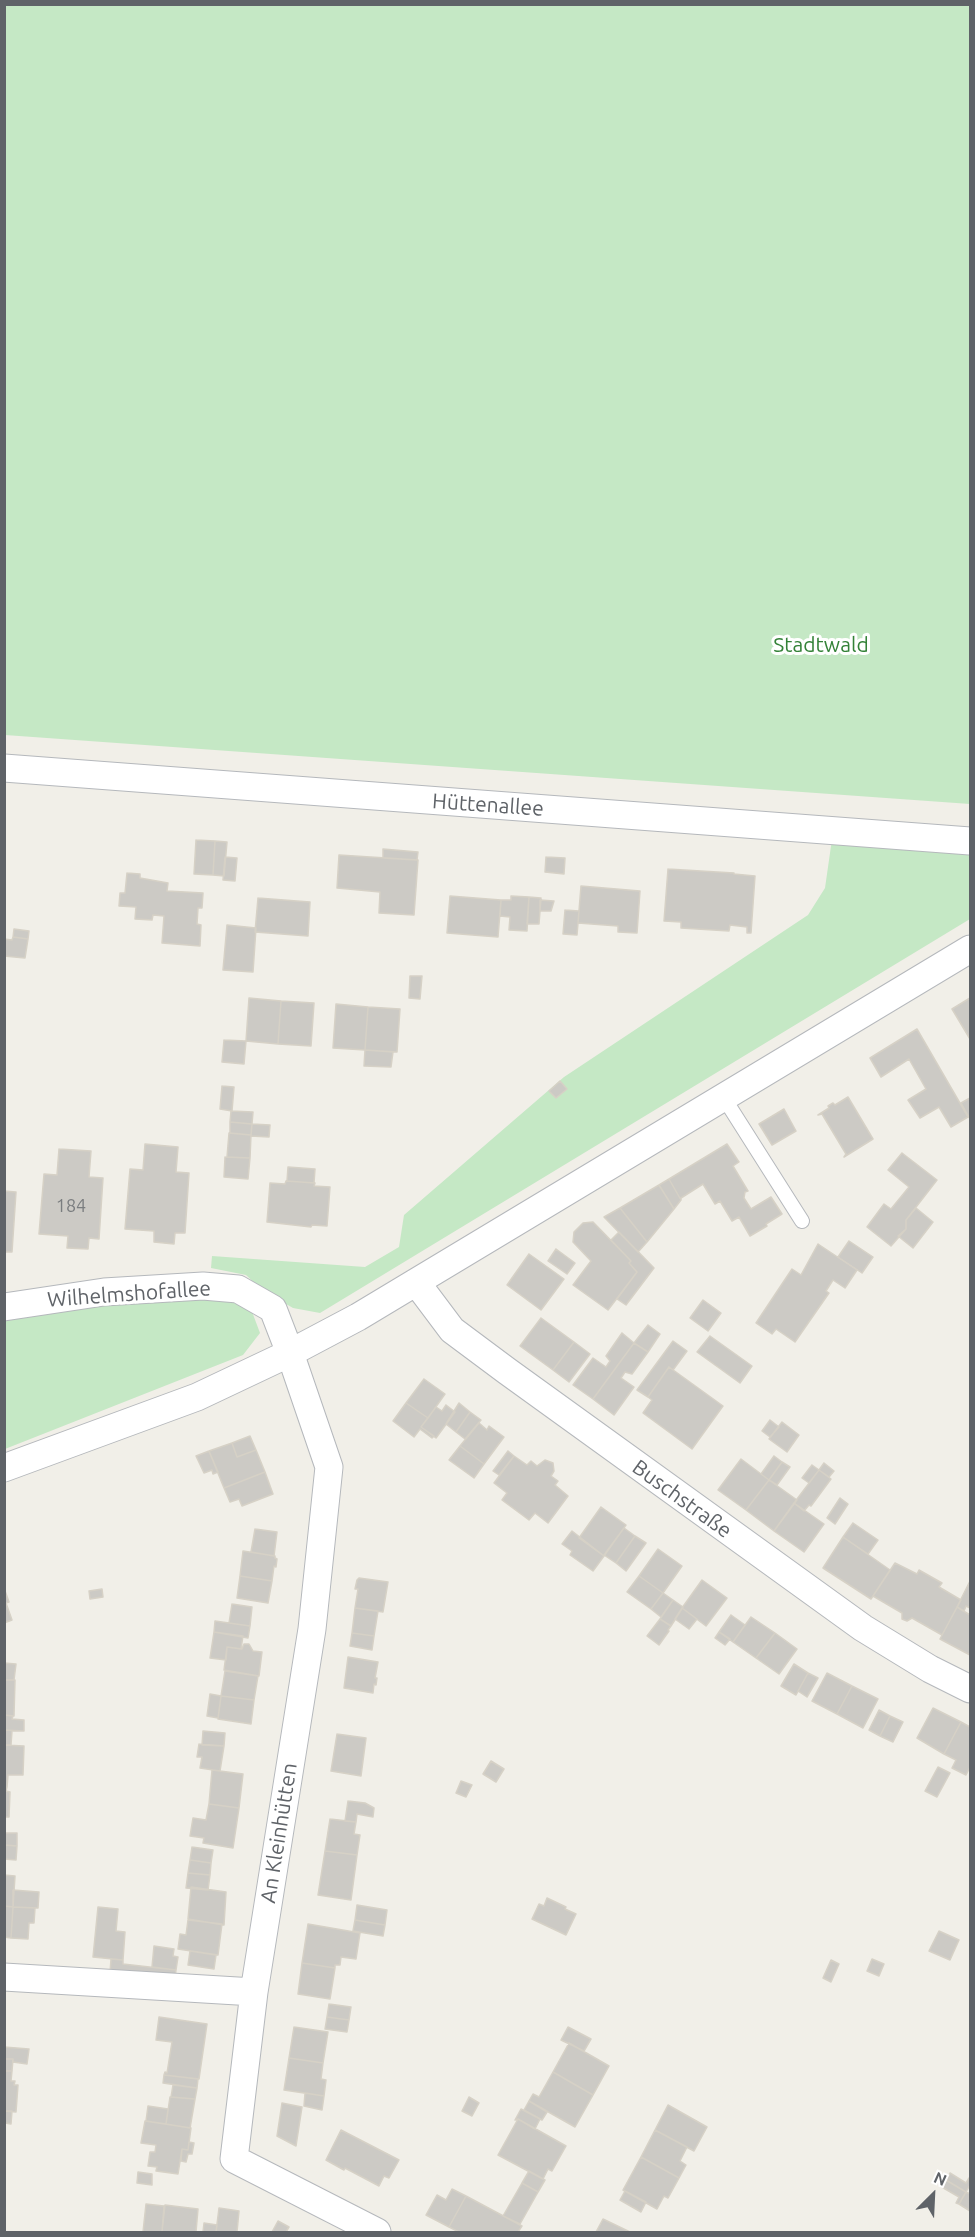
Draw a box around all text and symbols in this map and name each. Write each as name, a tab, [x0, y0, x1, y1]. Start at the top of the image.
park label: Stadtwald	[773, 632, 869, 658]
street label: Hüttenallee	[431, 789, 545, 821]
house number: 184	[56, 1195, 86, 1217]
street label: Wilhelmshofallee	[46, 1276, 212, 1312]
street label: Buschstraße	[627, 1455, 737, 1543]
street label: An Kleinhütten	[255, 1761, 303, 1905]
north arrow	[903, 2165, 963, 2225]
text: N	[931, 2168, 949, 2189]

